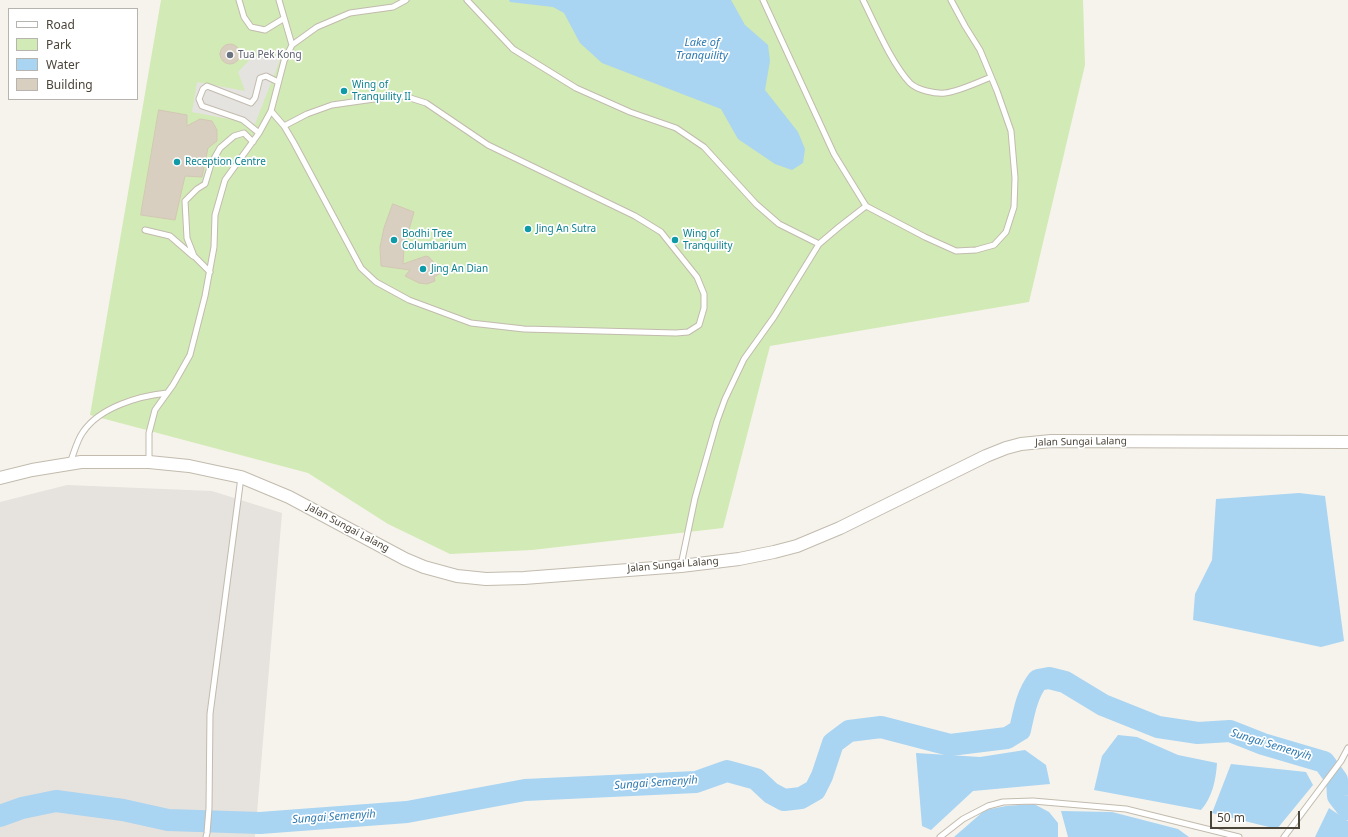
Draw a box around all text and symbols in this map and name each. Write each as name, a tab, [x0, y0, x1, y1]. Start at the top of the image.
legend	[8, 8, 138, 100]
text: Road	[46, 16, 75, 33]
text: Park	[46, 36, 71, 53]
water label: Lake of Tranquility	[676, 36, 728, 62]
place label: Tua Pek Kong	[238, 49, 302, 61]
marker: Tua Pek Kong	[225, 50, 235, 60]
text: Water	[46, 56, 80, 73]
text: Building	[46, 76, 93, 93]
place label: Wing of Tranquility II	[352, 79, 411, 102]
marker: Wing of Tranquility II	[339, 86, 349, 96]
place label: Reception Centre	[185, 156, 266, 168]
marker: Reception Centre	[172, 157, 182, 167]
place label: Jing An Sutra	[536, 223, 596, 235]
marker: Jing An Sutra	[523, 224, 533, 234]
place label: Bodhi Tree Columbarium	[402, 228, 466, 252]
place label: Wing of Tranquility	[683, 228, 733, 252]
marker: Bodhi Tree Columbarium	[389, 235, 399, 245]
marker: Wing of Tranquility	[670, 235, 680, 245]
place label: Jing An Dian	[431, 263, 488, 275]
marker: Jing An Dian	[418, 264, 428, 274]
street label: Jalan Sungai Lalang	[1035, 435, 1127, 449]
street label: Jalan Sungai Lalang	[305, 501, 391, 555]
street label: Jalan Sungai Lalang	[627, 555, 719, 575]
water label: Sungai Semenyih	[1229, 726, 1313, 764]
water label: Sungai Semenyih	[614, 774, 698, 792]
scale bar	[1212, 803, 1302, 829]
water label: Sungai Semenyih	[292, 808, 376, 826]
text: 50 m	[1217, 809, 1245, 826]

